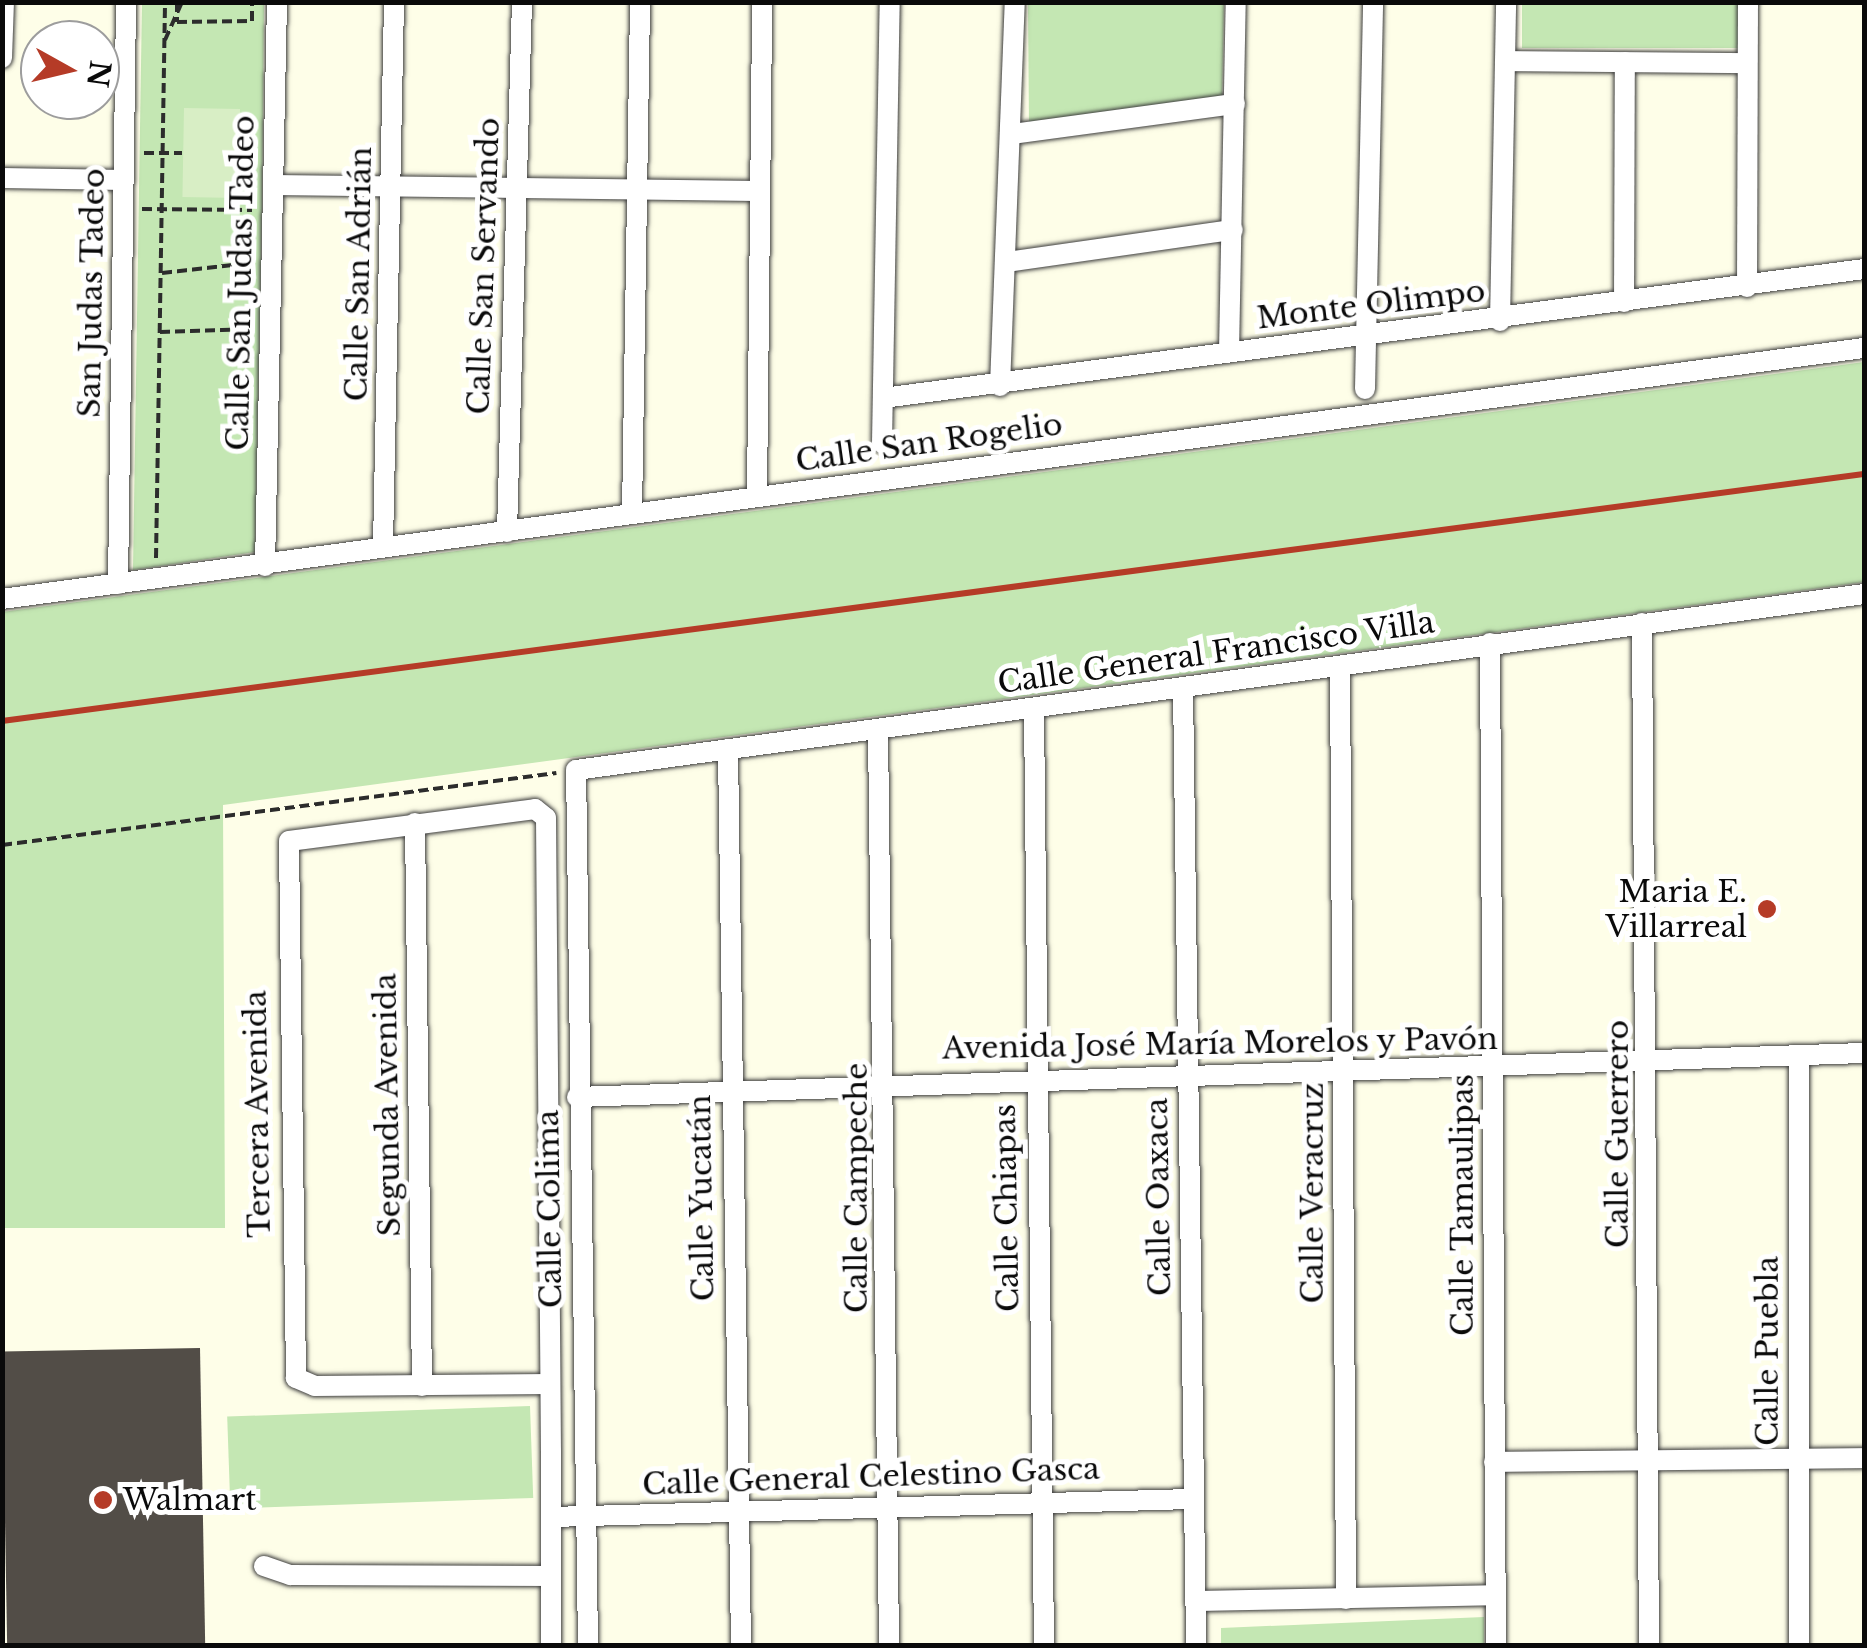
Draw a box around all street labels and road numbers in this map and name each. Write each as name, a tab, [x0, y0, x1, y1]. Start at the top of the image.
street label: Calle San Judas Tadeo	[220, 115, 262, 451]
street label: Calle San Servando	[461, 117, 507, 415]
street label: Calle San Adrián	[339, 146, 379, 402]
street label: San Judas Tadeo	[72, 168, 112, 418]
street label: Monte Olimpo	[1255, 273, 1487, 337]
street label: Calle San Rogelio	[793, 406, 1065, 480]
street label: Calle General Francisco Villa	[995, 604, 1437, 702]
street label: Segunda Avenida	[368, 972, 408, 1238]
street label: Tercera Avenida	[238, 989, 278, 1239]
street label: Calle Guerrero	[1600, 1020, 1636, 1248]
street label: Avenida José María Morelos y Pavón	[941, 1021, 1499, 1067]
street label: Calle Campeche	[839, 1063, 875, 1313]
street label: Calle Tamaulipas	[1445, 1073, 1481, 1337]
street label: Calle Veracruz	[1295, 1082, 1331, 1304]
street label: Calle Yucatán	[682, 1094, 722, 1302]
street label: Calle Oaxaca	[1139, 1098, 1179, 1296]
street label: Calle Chiapas	[987, 1104, 1027, 1312]
street label: Calle Colima	[530, 1109, 570, 1309]
street label: Calle Puebla	[1750, 1256, 1786, 1446]
street label: Calle General Celestino Gasca	[642, 1451, 1100, 1503]

